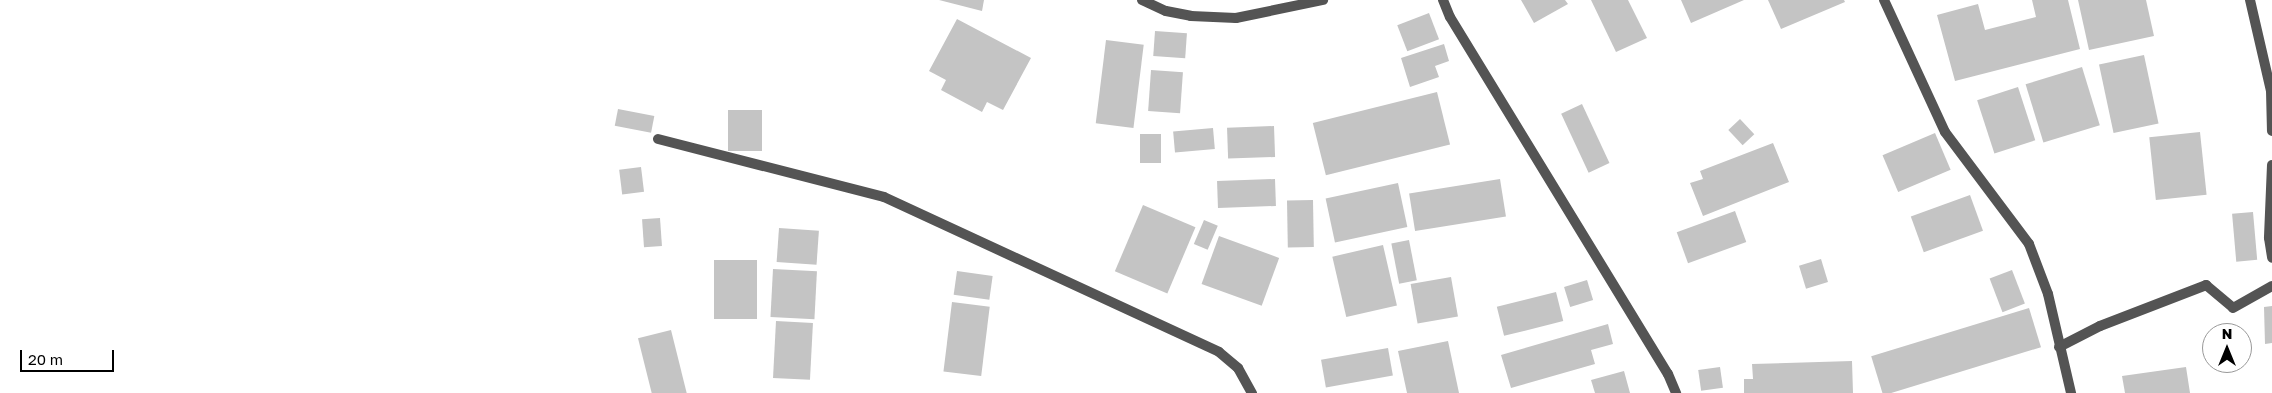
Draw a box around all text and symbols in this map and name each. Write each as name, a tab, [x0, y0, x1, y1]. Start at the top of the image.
north arrow	[2202, 323, 2252, 373]
text: N	[2222, 325, 2232, 342]
scale bar	[22, 340, 116, 372]
text: 20 m	[28, 350, 63, 368]

